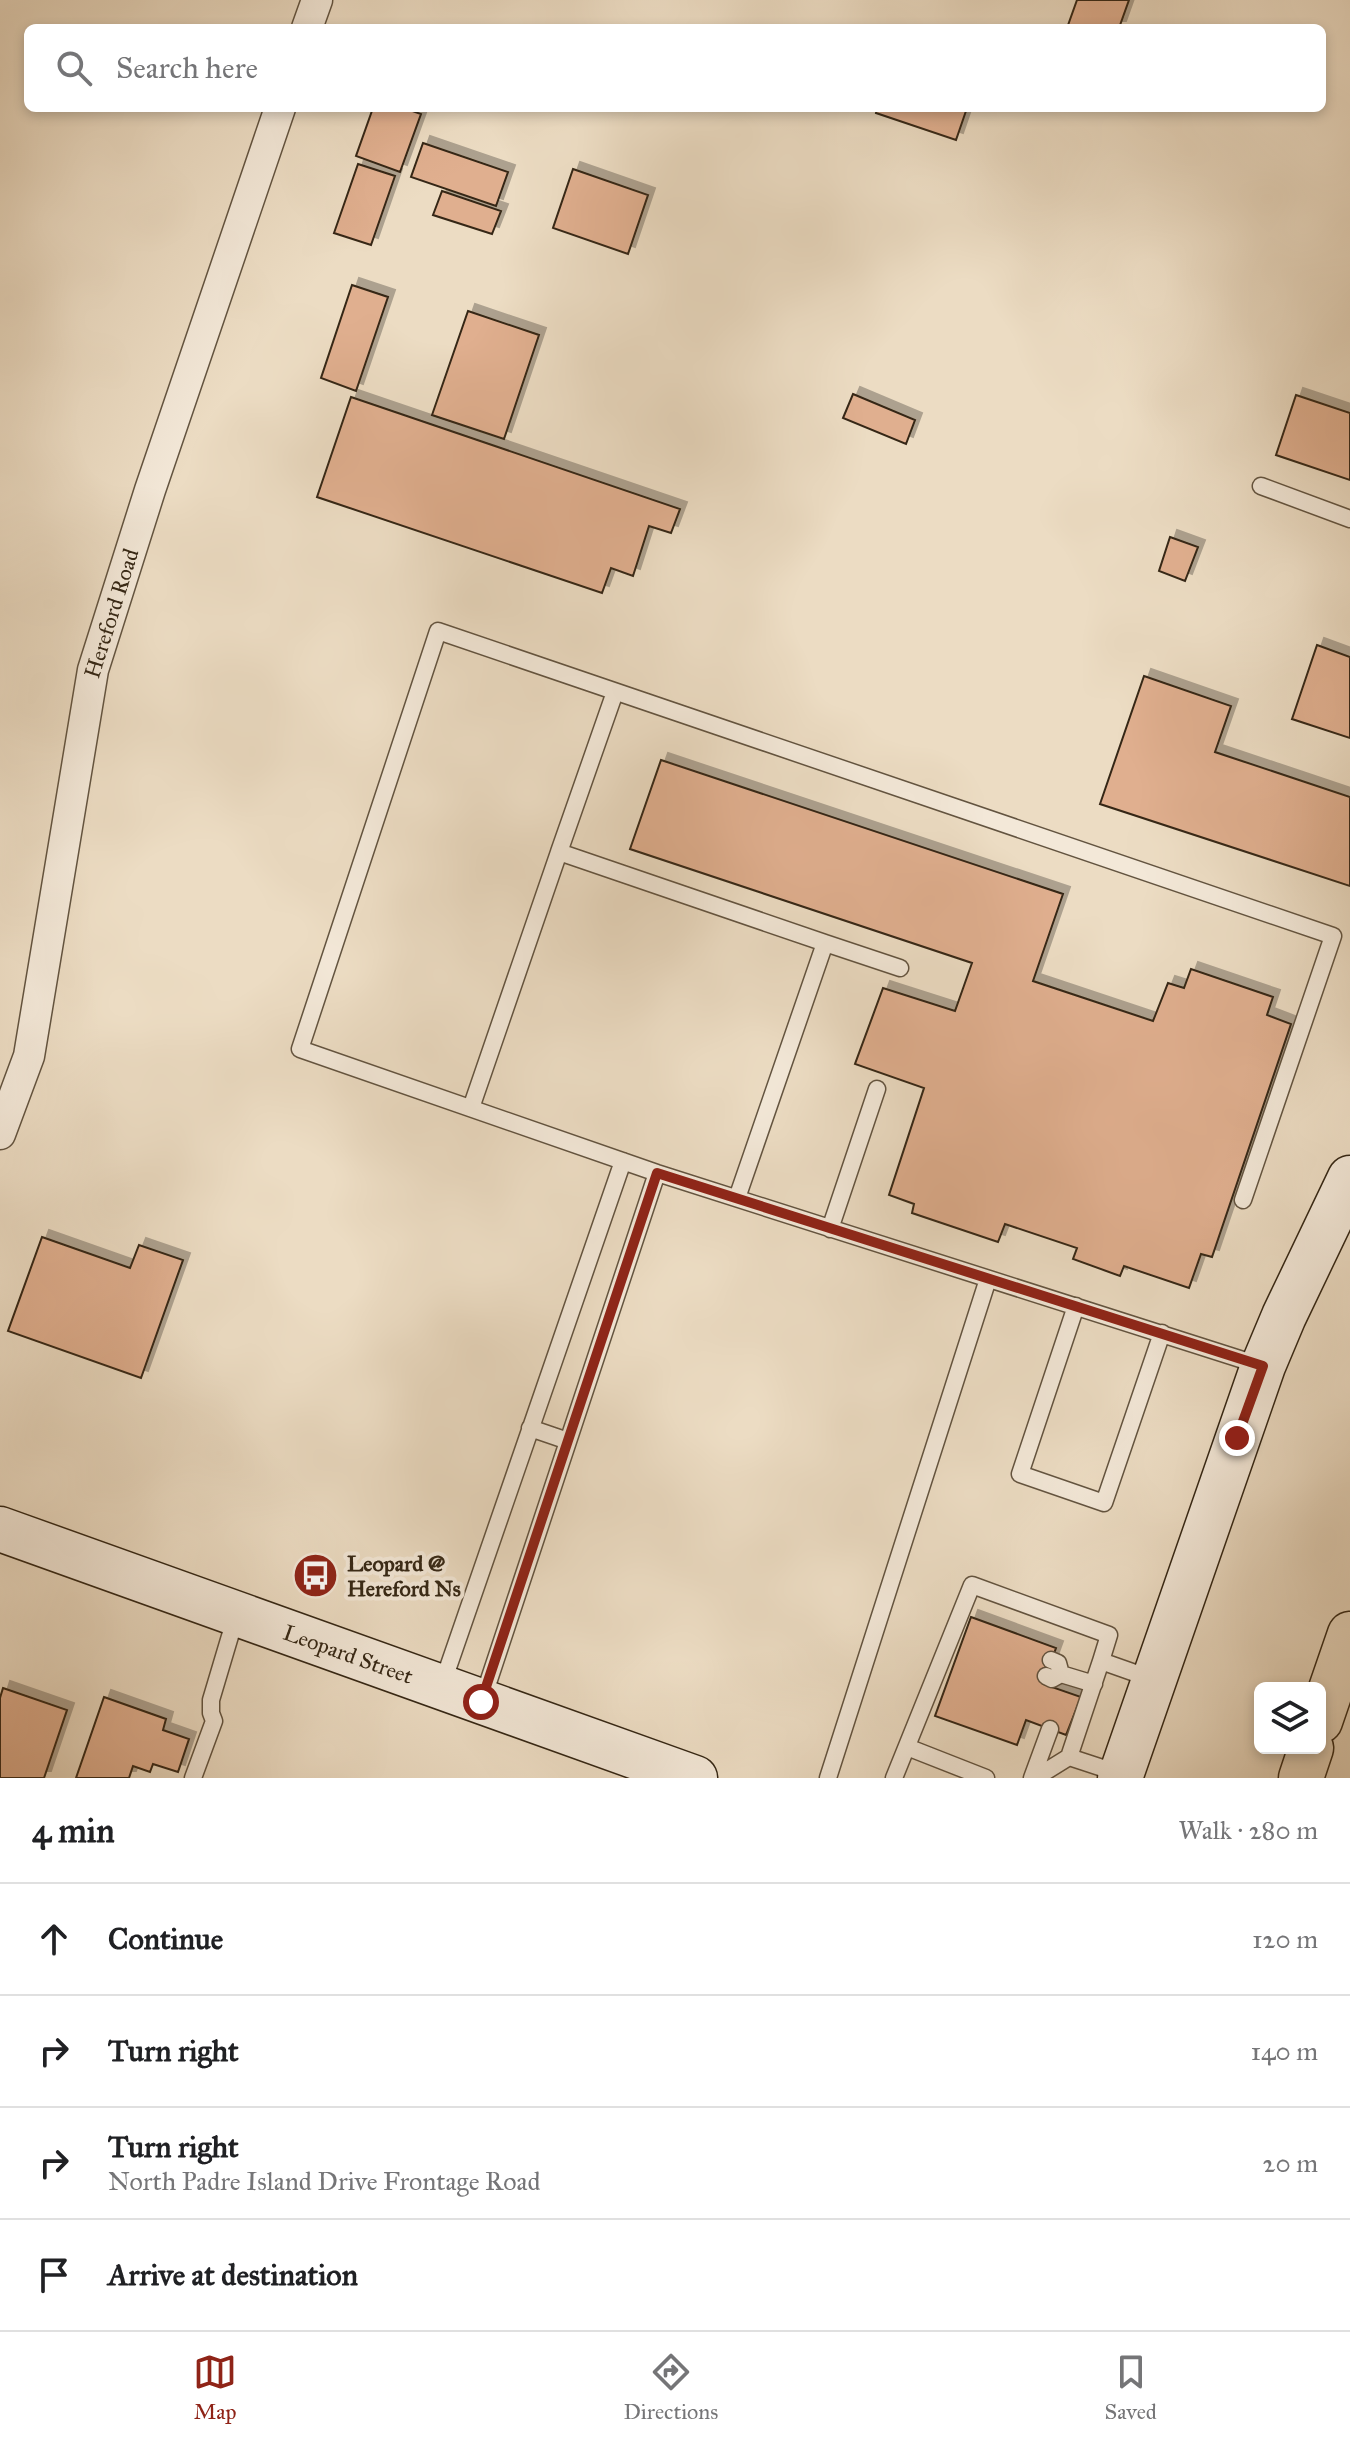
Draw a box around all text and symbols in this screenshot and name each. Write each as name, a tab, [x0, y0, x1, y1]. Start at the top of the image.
search box	[24, 24, 1326, 112]
icon: search	[52, 46, 96, 90]
text: Search here	[116, 50, 258, 86]
street label: Hereford Road	[78, 545, 144, 681]
route end	[1219, 1420, 1255, 1456]
place label: Leopard @ Hereford Ns	[347, 1550, 461, 1602]
bus stop icon: Leopard @ Hereford Ns	[292, 1552, 340, 1600]
street label: Leopard Street	[280, 1618, 417, 1689]
map controls	[1254, 1682, 1326, 1754]
button: layers	[1254, 1682, 1326, 1754]
route start	[463, 1684, 499, 1720]
text: 4 min	[32, 1810, 115, 1851]
text: Walk · 280 m	[1178, 1814, 1318, 1846]
icon: ahead	[32, 1917, 76, 1961]
text: Continue	[108, 1921, 223, 1957]
text: 120 m	[1252, 1923, 1318, 1955]
icon: right	[32, 2029, 76, 2073]
text: Turn right	[108, 2033, 239, 2069]
text: 140 m	[1251, 2035, 1318, 2067]
text: Turn right	[108, 2129, 239, 2165]
icon: right	[32, 2141, 76, 2185]
text: 20 m	[1263, 2147, 1318, 2179]
text: North Padre Island Drive Frontage Road	[108, 2165, 540, 2197]
icon: arrive	[32, 2253, 76, 2297]
text: Arrive at destination	[108, 2257, 358, 2293]
tab: Map	[193, 2350, 237, 2425]
tab: Directions	[623, 2350, 718, 2425]
tab: Saved	[1105, 2350, 1157, 2425]

